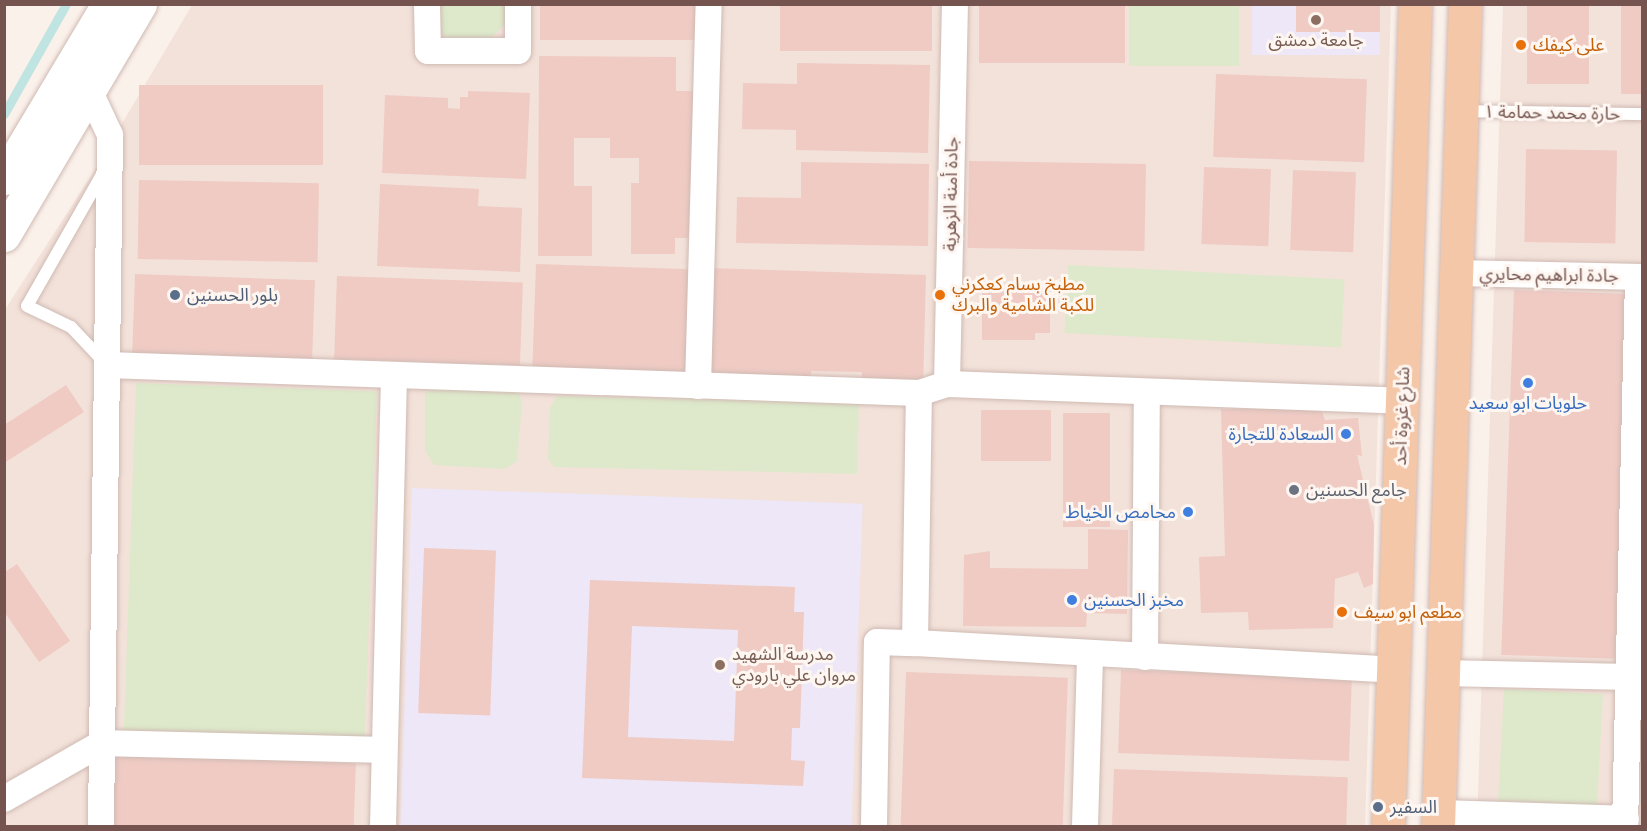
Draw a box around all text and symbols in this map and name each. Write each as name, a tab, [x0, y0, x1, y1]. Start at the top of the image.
marker: جامعة دمشق	[1309, 13, 1323, 27]
place label: جامعة دمشق	[1268, 29, 1364, 51]
place label: على كيفك	[1533, 34, 1604, 56]
marker: على كيفك	[1514, 38, 1528, 52]
street label: حارة محمد حمامة ١	[1484, 101, 1620, 125]
street label: جادة أمنة الزهرية	[939, 136, 963, 252]
street label: جادة ابراهيم محايري	[1479, 263, 1619, 287]
place label: مطبخ بسام كعكرني للكبة الشامية والبرك	[952, 274, 1094, 316]
place label: بلور الحسنين	[187, 284, 278, 306]
marker: بلور الحسنين	[168, 288, 182, 302]
marker: مطبخ بسام كعكرني للكبة الشامية والبرك	[933, 288, 947, 302]
street label: شارع غزوة أحد	[1389, 366, 1415, 466]
marker: حلويات ابو سعيد	[1521, 376, 1535, 390]
place label: حلويات ابو سعيد	[1469, 392, 1587, 414]
place label: السعادة للتجارة	[1229, 423, 1334, 445]
marker: السعادة للتجارة	[1339, 427, 1353, 441]
place label: جامع الحسنين	[1306, 479, 1407, 501]
marker: جامع الحسنين	[1287, 483, 1301, 497]
place label: محامص الخياط	[1066, 501, 1176, 523]
marker: محامص الخياط	[1181, 505, 1195, 519]
place label: مخبز الحسنين	[1084, 589, 1184, 611]
marker: مخبز الحسنين	[1065, 593, 1079, 607]
place label: مطعم ابو سيف	[1354, 601, 1462, 623]
marker: مطعم ابو سيف	[1335, 605, 1349, 619]
place label: مدرسة الشهيد مروان علي بارودي	[732, 644, 856, 686]
marker: مدرسة الشهيد مروان علي بارودي	[713, 658, 727, 672]
place label: السفير	[1390, 796, 1437, 818]
marker: السفير	[1371, 800, 1385, 814]

